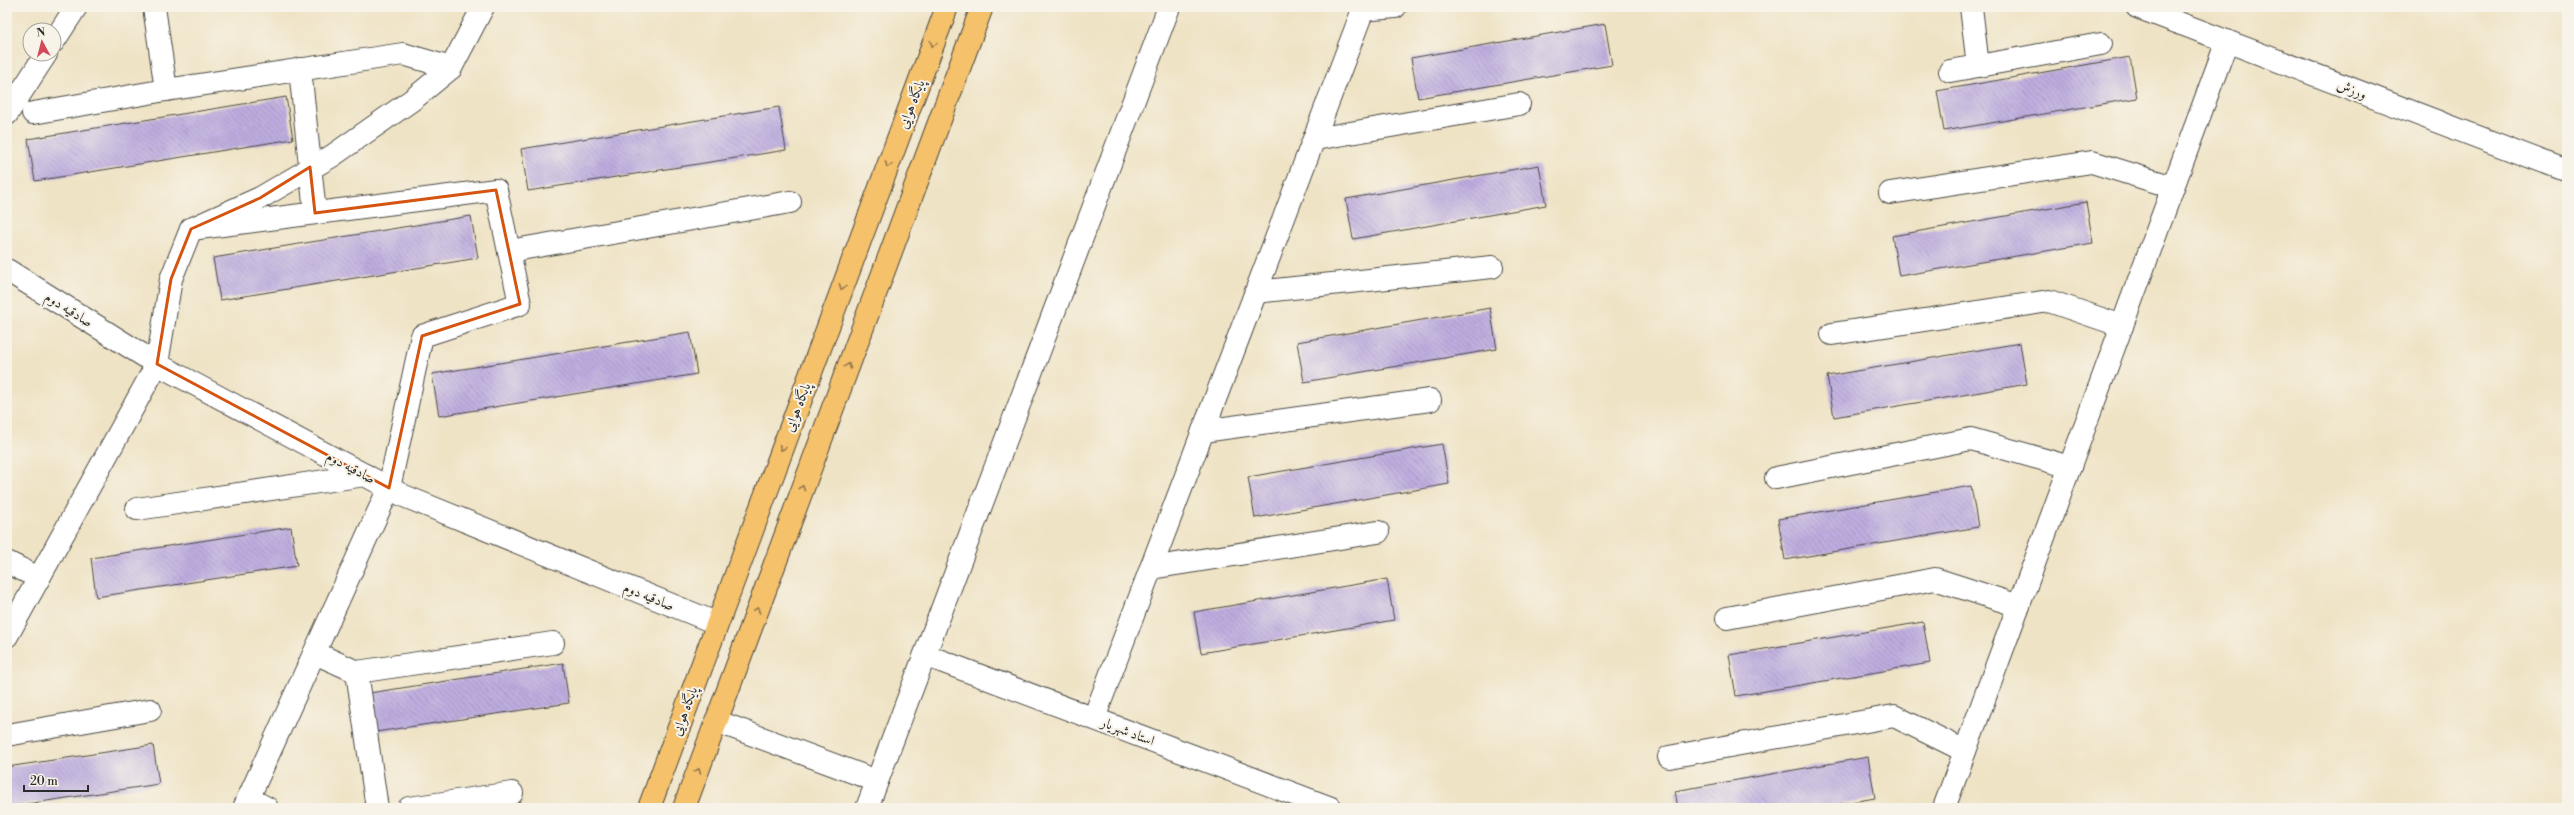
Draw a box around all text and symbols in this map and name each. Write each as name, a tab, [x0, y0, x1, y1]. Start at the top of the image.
north arrow	[22, 22, 62, 62]
text: N	[36, 26, 46, 41]
one-way arrow	[930, 40, 938, 47]
street label: پایگاه هوایی	[893, 76, 931, 132]
street label: ورزش	[2334, 76, 2369, 104]
one-way arrow	[884, 162, 892, 169]
one-way arrow	[839, 283, 847, 290]
street label: صادقیه دوم	[40, 288, 96, 334]
one-way arrow	[843, 363, 851, 370]
street label: پایگاه هوایی	[779, 379, 817, 435]
one-way arrow	[778, 445, 786, 452]
street label: صادقیه دوم	[321, 447, 378, 491]
one-way arrow	[798, 485, 806, 492]
street label: صادقیه دوم	[619, 579, 677, 618]
one-way arrow	[753, 607, 761, 614]
street label: پایگاه هوایی	[667, 683, 704, 739]
street label: استاد شهریار	[1096, 713, 1157, 750]
scale bar	[24, 767, 88, 793]
one-way arrow	[693, 768, 701, 775]
text: 20 m	[30, 774, 58, 789]

